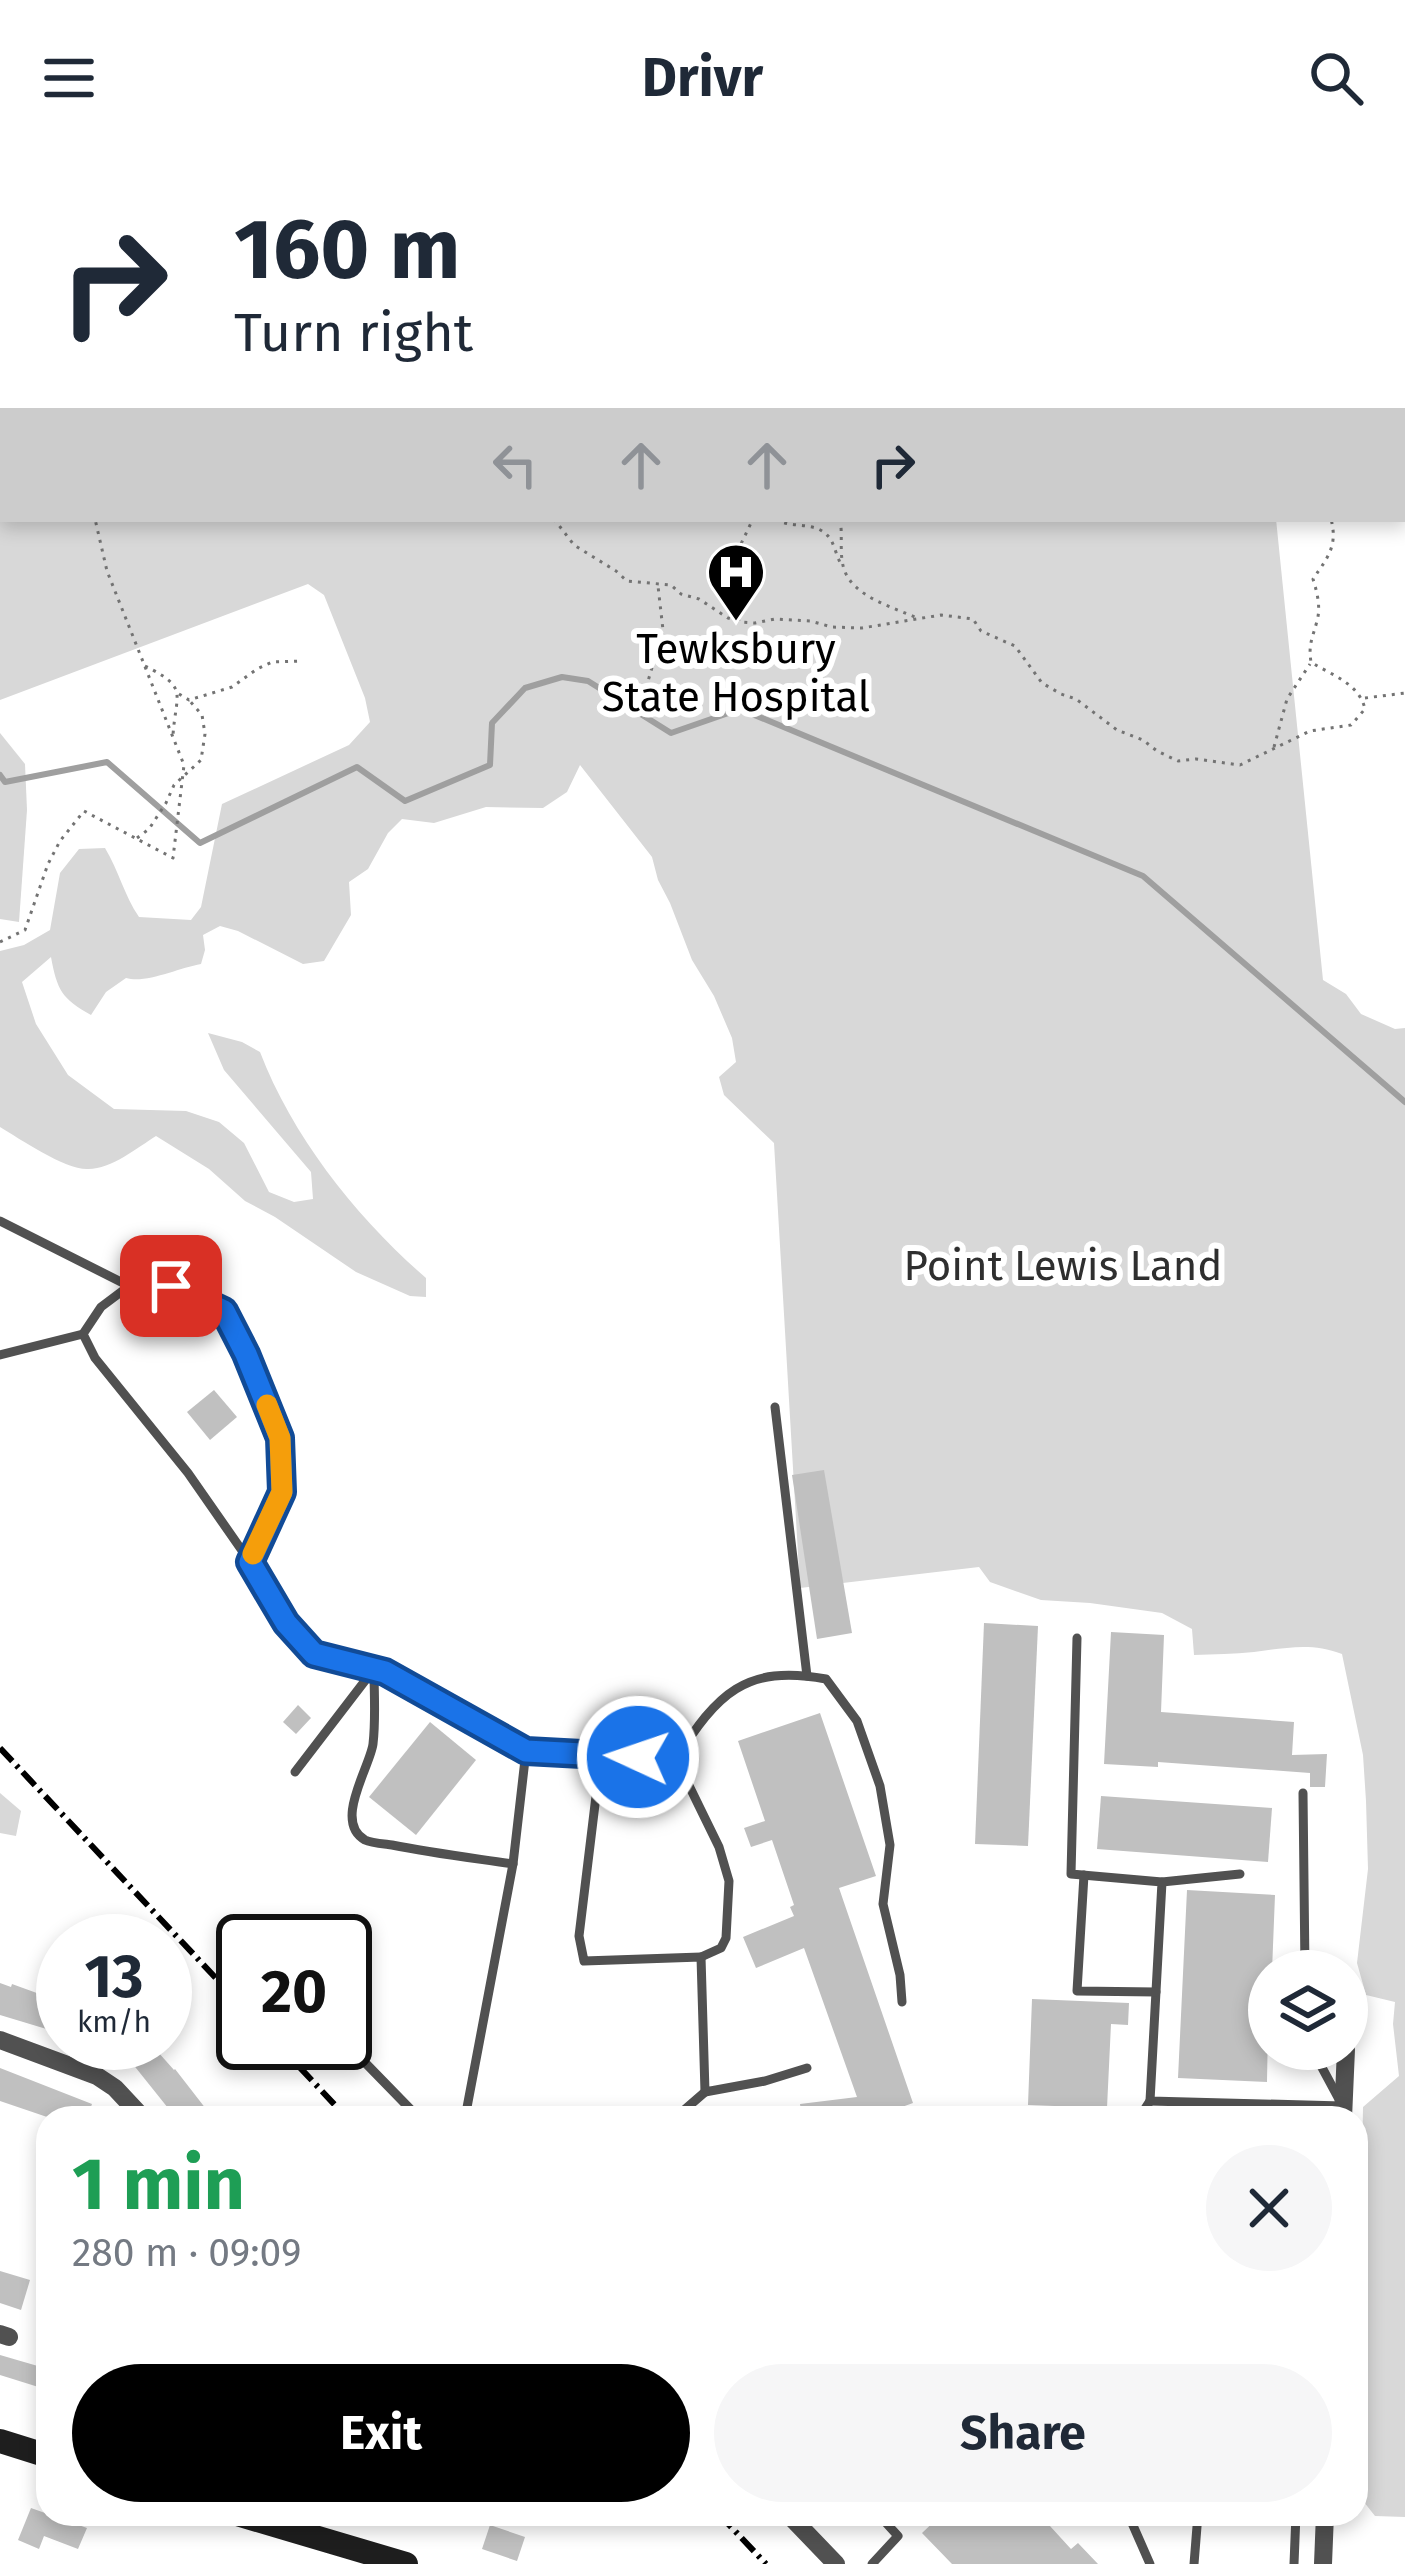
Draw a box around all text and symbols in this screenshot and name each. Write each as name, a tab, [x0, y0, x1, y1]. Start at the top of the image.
icon: menu	[36, 45, 102, 111]
icon: search	[1303, 45, 1369, 111]
text: Drivr	[642, 46, 763, 110]
text: 160 m	[234, 199, 460, 300]
icon: right	[36, 204, 192, 360]
text: Turn right	[234, 301, 473, 365]
icon: left	[482, 432, 548, 498]
icon: ahead	[608, 432, 674, 498]
icon: ahead	[734, 432, 800, 498]
icon: right	[860, 432, 926, 498]
hospital icon: Tewksbury State Hospital	[705, 541, 767, 623]
place label: Tewksbury State Hospital	[602, 624, 870, 722]
pin	[120, 1235, 222, 1337]
park label: Point Lewis Land	[904, 1241, 1222, 1291]
icon: arrive	[138, 1253, 204, 1319]
position arrow	[575, 1694, 701, 1820]
speed limit sign: 20	[216, 1914, 372, 2070]
text: 13	[84, 1941, 144, 2013]
map controls	[1248, 1950, 1368, 2070]
button: layers	[1248, 1950, 1368, 2070]
text: km/h	[77, 2004, 151, 2040]
text: 1 min	[72, 2142, 245, 2228]
button: close	[1206, 2145, 1332, 2271]
text: 280 m · 09:09	[72, 2230, 301, 2276]
button: Exit	[72, 2364, 690, 2502]
button: Share	[714, 2364, 1332, 2502]

